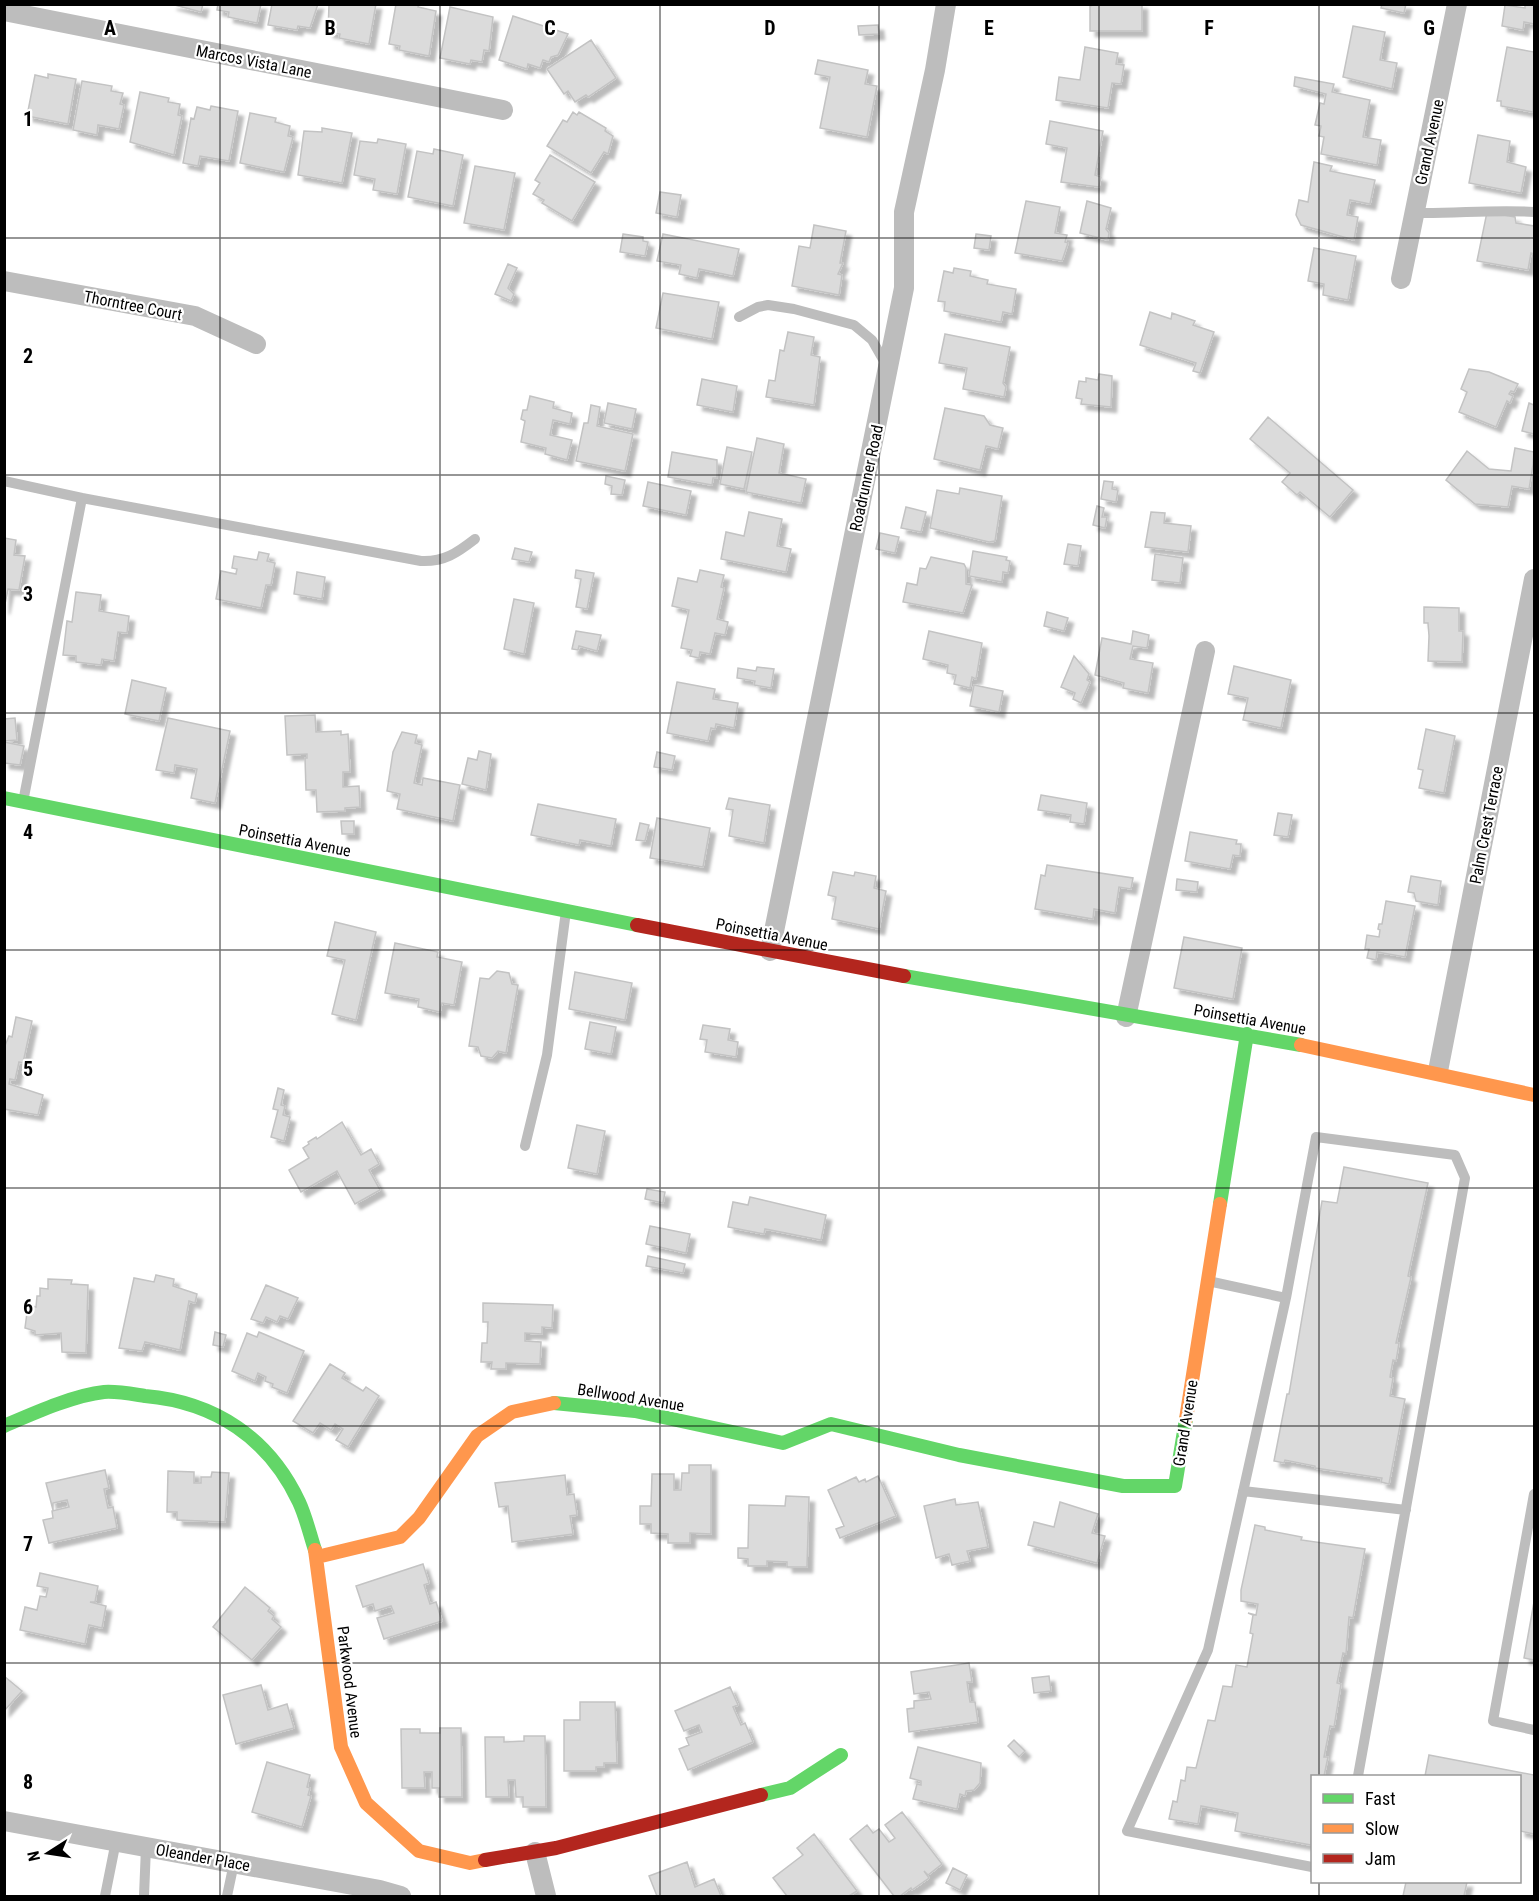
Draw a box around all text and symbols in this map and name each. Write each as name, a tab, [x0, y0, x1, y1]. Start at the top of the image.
text: A	[104, 16, 116, 40]
text: B	[324, 16, 336, 40]
text: C	[544, 16, 556, 40]
text: D	[764, 16, 776, 40]
text: E	[984, 16, 994, 40]
text: F	[1204, 16, 1214, 40]
text: G	[1423, 16, 1435, 40]
street label: Marcos Vista Lane	[194, 41, 313, 82]
street label: Grand Avenue	[1411, 98, 1448, 187]
text: 1	[23, 107, 33, 131]
street label: Thorntree Court	[82, 287, 184, 324]
text: 2	[23, 344, 33, 368]
street label: Roadrunner Road	[846, 423, 887, 533]
text: 3	[23, 582, 33, 606]
street label: Palm Crest Terrace	[1466, 765, 1507, 886]
text: 4	[23, 820, 33, 844]
street label: Poinsettia Avenue	[237, 820, 352, 861]
street label: Poinsettia Avenue	[714, 914, 829, 955]
street label: Poinsettia Avenue	[1192, 1000, 1307, 1039]
text: 5	[23, 1057, 33, 1081]
text: 6	[23, 1295, 33, 1319]
street label: Grand Avenue	[1169, 1379, 1202, 1468]
street label: Bellwood Avenue	[576, 1380, 686, 1415]
text: 7	[23, 1532, 33, 1556]
street label: Parkwood Avenue	[333, 1625, 366, 1739]
text: 8	[23, 1770, 33, 1794]
legend	[1311, 1775, 1521, 1883]
text: Fast	[1365, 1788, 1396, 1809]
text: Slow	[1365, 1818, 1400, 1839]
north arrow	[18, 1823, 78, 1883]
street label: Oleander Place	[154, 1840, 251, 1875]
text: Jam	[1365, 1848, 1396, 1869]
text: N	[24, 1849, 44, 1863]

